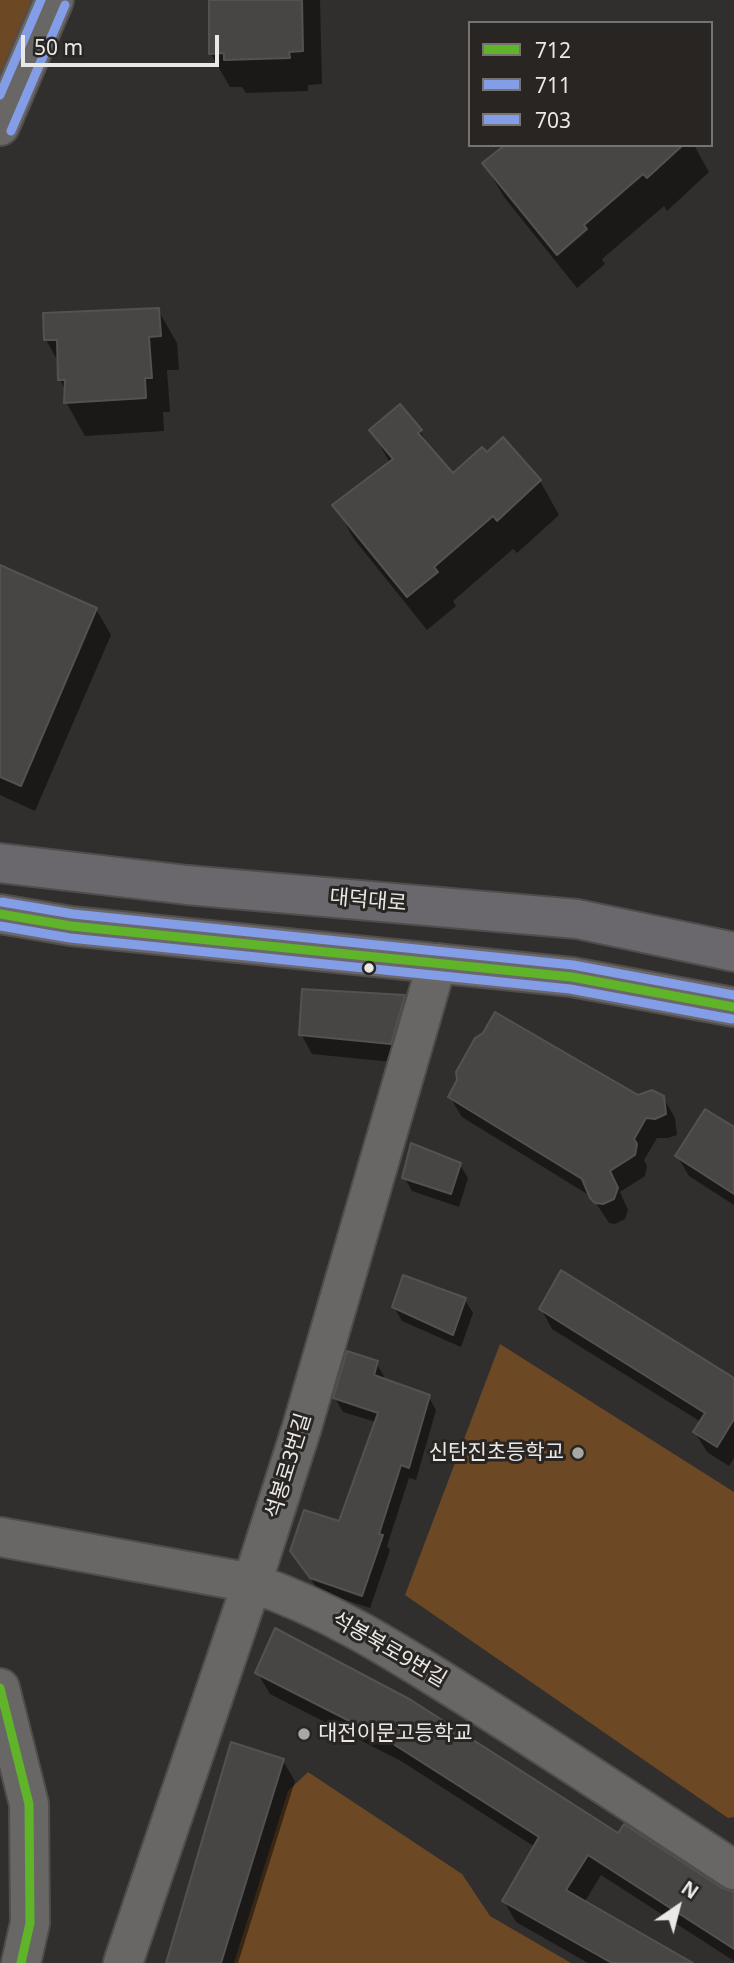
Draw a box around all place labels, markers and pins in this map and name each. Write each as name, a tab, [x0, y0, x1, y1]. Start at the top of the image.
unlabelled marker	[362, 961, 376, 975]
place label: 신탄진초등학교	[429, 1440, 564, 1466]
marker: 신탄진초등학교	[570, 1445, 586, 1461]
place label: 대전이문고등학교	[318, 1721, 473, 1747]
marker: 대전이문고등학교	[296, 1726, 312, 1742]

